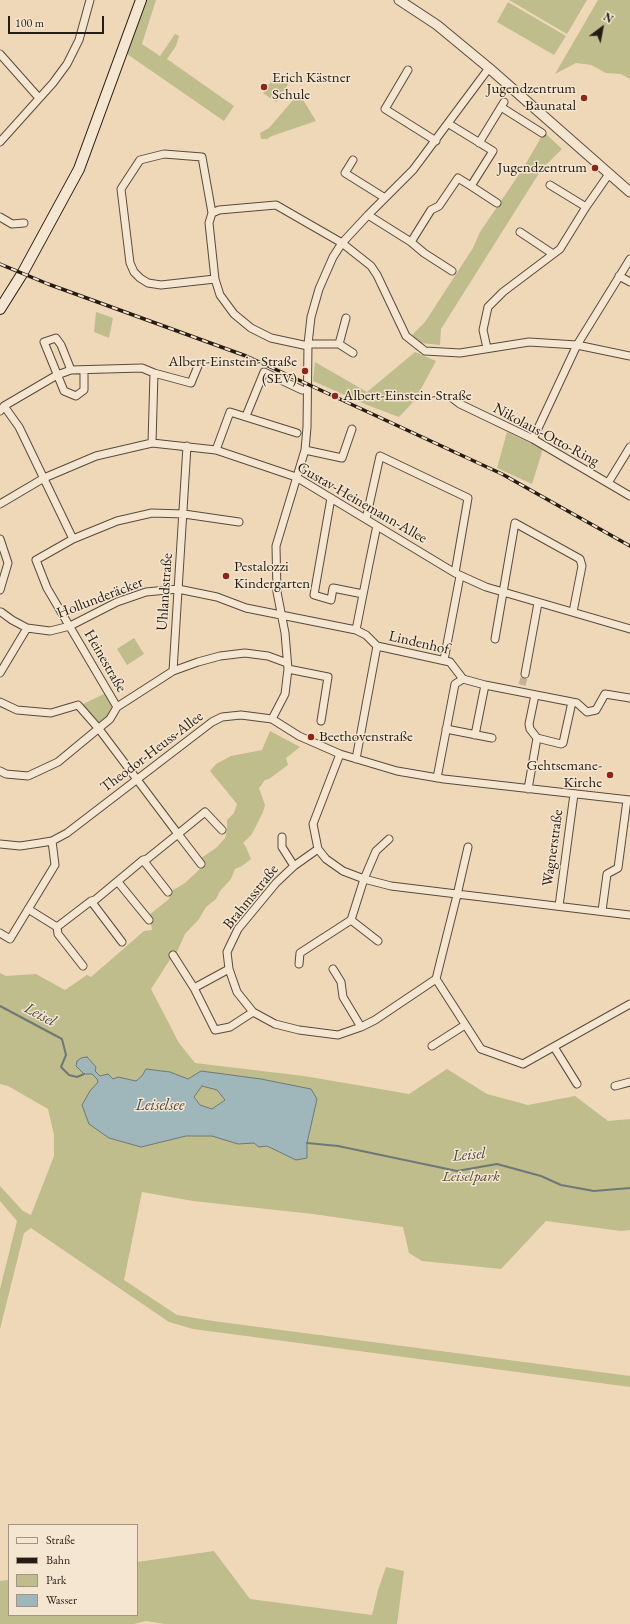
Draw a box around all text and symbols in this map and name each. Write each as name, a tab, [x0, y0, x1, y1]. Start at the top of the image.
scale bar	[10, 8, 106, 34]
north arrow	[582, 8, 622, 48]
text: N	[601, 10, 616, 26]
text: 100 m	[15, 15, 44, 31]
place label: Erich Kästner Schule	[272, 69, 351, 104]
place label: Jugendzentrum Baunatal	[486, 80, 576, 115]
marker: Erich Kästner Schule	[259, 82, 269, 92]
marker: Jugendzentrum Baunatal	[579, 93, 589, 103]
place label: Jugendzentrum	[497, 159, 587, 177]
marker: Jugendzentrum	[590, 163, 600, 173]
place label: Albert-Einstein-Straße (SEV)	[168, 353, 297, 388]
marker: Albert-Einstein-Straße (SEV)	[300, 366, 310, 376]
place label: Albert-Einstein-Straße	[343, 387, 472, 405]
marker: Albert-Einstein-Straße	[330, 391, 340, 401]
street label: Nikolaus-Otto-Ring	[490, 399, 602, 471]
street label: Gustav-Heinemann-Allee	[294, 458, 430, 548]
street label: Uhlandstraße	[153, 553, 177, 631]
place label: Pestalozzi Kindergarten	[234, 558, 310, 593]
marker: Pestalozzi Kindergarten	[221, 571, 231, 581]
street label: Hollunderäcker	[54, 573, 146, 623]
street label: Heinestraße	[80, 626, 130, 696]
street label: Lindenhof	[387, 627, 451, 659]
street label: Theodor-Heuss-Allee	[97, 708, 207, 796]
place label: Beethovenstraße	[319, 728, 413, 746]
marker: Beethovenstraße	[306, 732, 316, 742]
place label: Gehtsemane- Kirche	[527, 757, 602, 792]
marker: Gehtsemane- Kirche	[605, 770, 615, 780]
street label: Wagnerstraße	[539, 808, 567, 888]
street label: Brahmsstraße	[219, 861, 283, 933]
water label: Leisel	[21, 999, 59, 1031]
water label: Leiselsee	[136, 1096, 184, 1116]
water label: Leisel	[451, 1144, 487, 1166]
park label: Leiselpark	[442, 1168, 500, 1186]
legend	[8, 1524, 138, 1616]
text: Straße	[46, 1532, 75, 1548]
text: Bahn	[46, 1552, 70, 1568]
text: Park	[46, 1572, 66, 1588]
text: Wasser	[46, 1592, 77, 1608]

